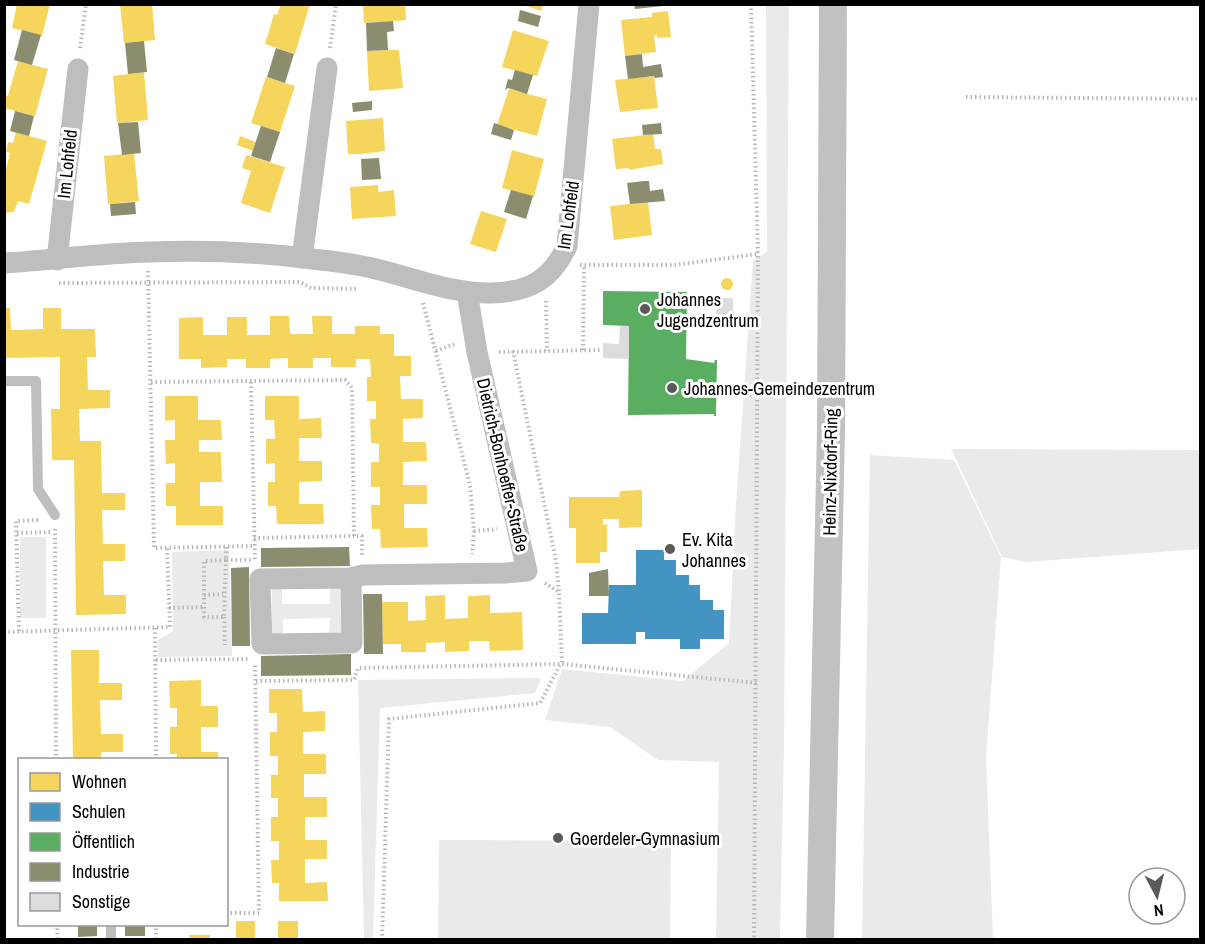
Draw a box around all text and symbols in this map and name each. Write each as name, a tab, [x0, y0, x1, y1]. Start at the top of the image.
street label: Im Lohfeld	[51, 128, 83, 200]
street label: Im Lohfeld	[551, 179, 585, 251]
place label: Johannes Jugendzentrum	[657, 287, 759, 333]
marker: Johannes Jugendzentrum	[638, 302, 652, 316]
street label: Dietrich-Bonhoeffer-Straße	[471, 376, 535, 554]
place label: Johannes-Gemeindezentrum	[684, 376, 875, 401]
marker: Johannes-Gemeindezentrum	[665, 381, 679, 395]
street label: Heinz-Nixdorf-Ring	[816, 407, 844, 536]
place label: Ev. Kita Johannes	[682, 527, 746, 573]
marker: Ev. Kita Johannes	[663, 542, 677, 556]
legend	[18, 758, 228, 926]
text: Wohnen	[72, 769, 127, 794]
text: Schulen	[72, 799, 125, 824]
place label: Goerdeler-Gymnasium	[570, 826, 720, 851]
text: Öffentlich	[72, 829, 135, 854]
marker: Goerdeler-Gymnasium	[551, 831, 565, 845]
text: Industrie	[72, 859, 129, 884]
north arrow	[1127, 866, 1187, 926]
text: Sonstige	[72, 889, 130, 914]
text: N	[1153, 899, 1165, 922]

